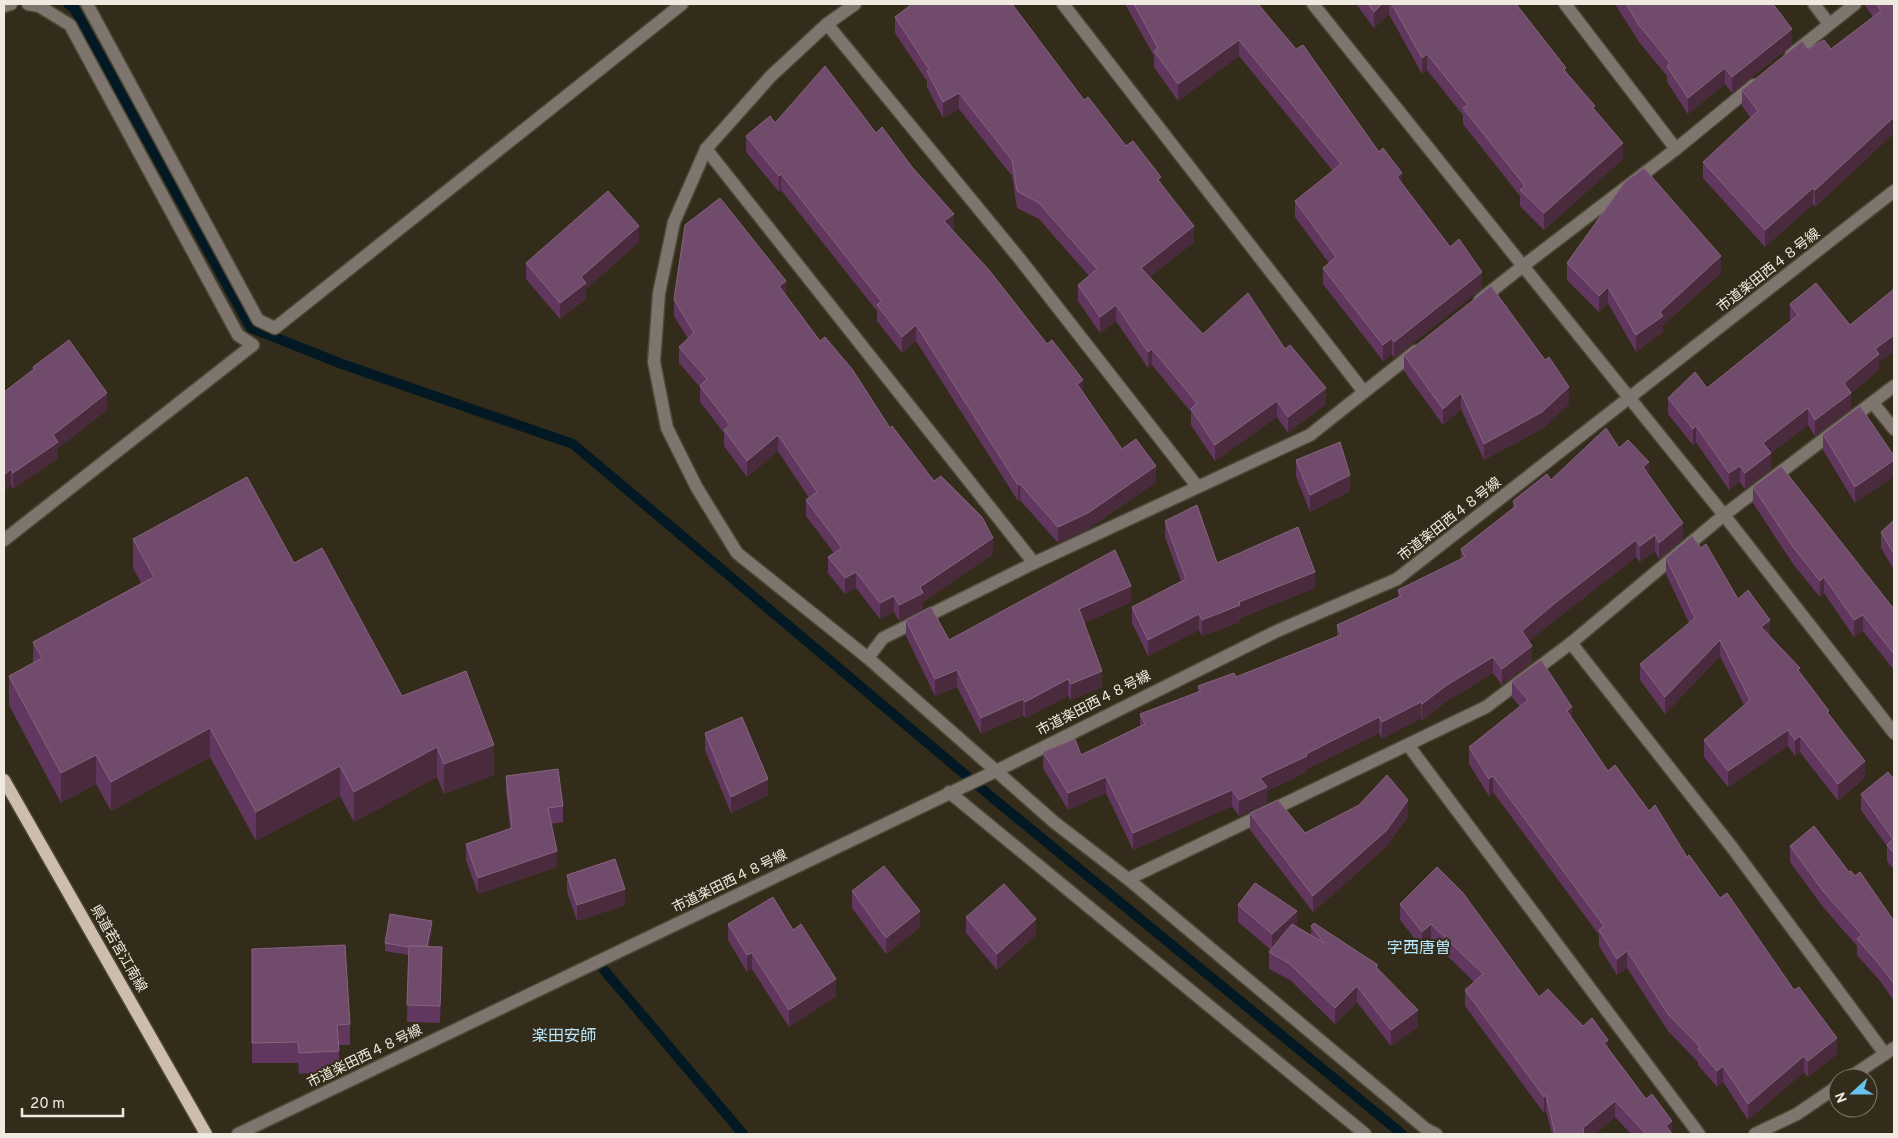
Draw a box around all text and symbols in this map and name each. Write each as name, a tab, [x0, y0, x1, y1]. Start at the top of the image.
street label: 市道楽田西４８号線	[1714, 226, 1824, 316]
street label: 市道楽田西４８号線	[1395, 475, 1505, 565]
street label: 市道楽田西４８号線	[1034, 668, 1154, 740]
street label: 市道楽田西４８号線	[670, 847, 790, 917]
street label: 県道若宮江南線	[86, 902, 150, 996]
district label: 字西唐曽	[1387, 939, 1451, 959]
street label: 市道楽田西４８号線	[305, 1022, 425, 1092]
district label: 楽田安師	[532, 1027, 596, 1047]
north arrow	[1828, 1068, 1878, 1118]
scale bar	[22, 1086, 124, 1118]
text: N	[1833, 1089, 1852, 1105]
text: 20 m	[30, 1095, 65, 1114]

